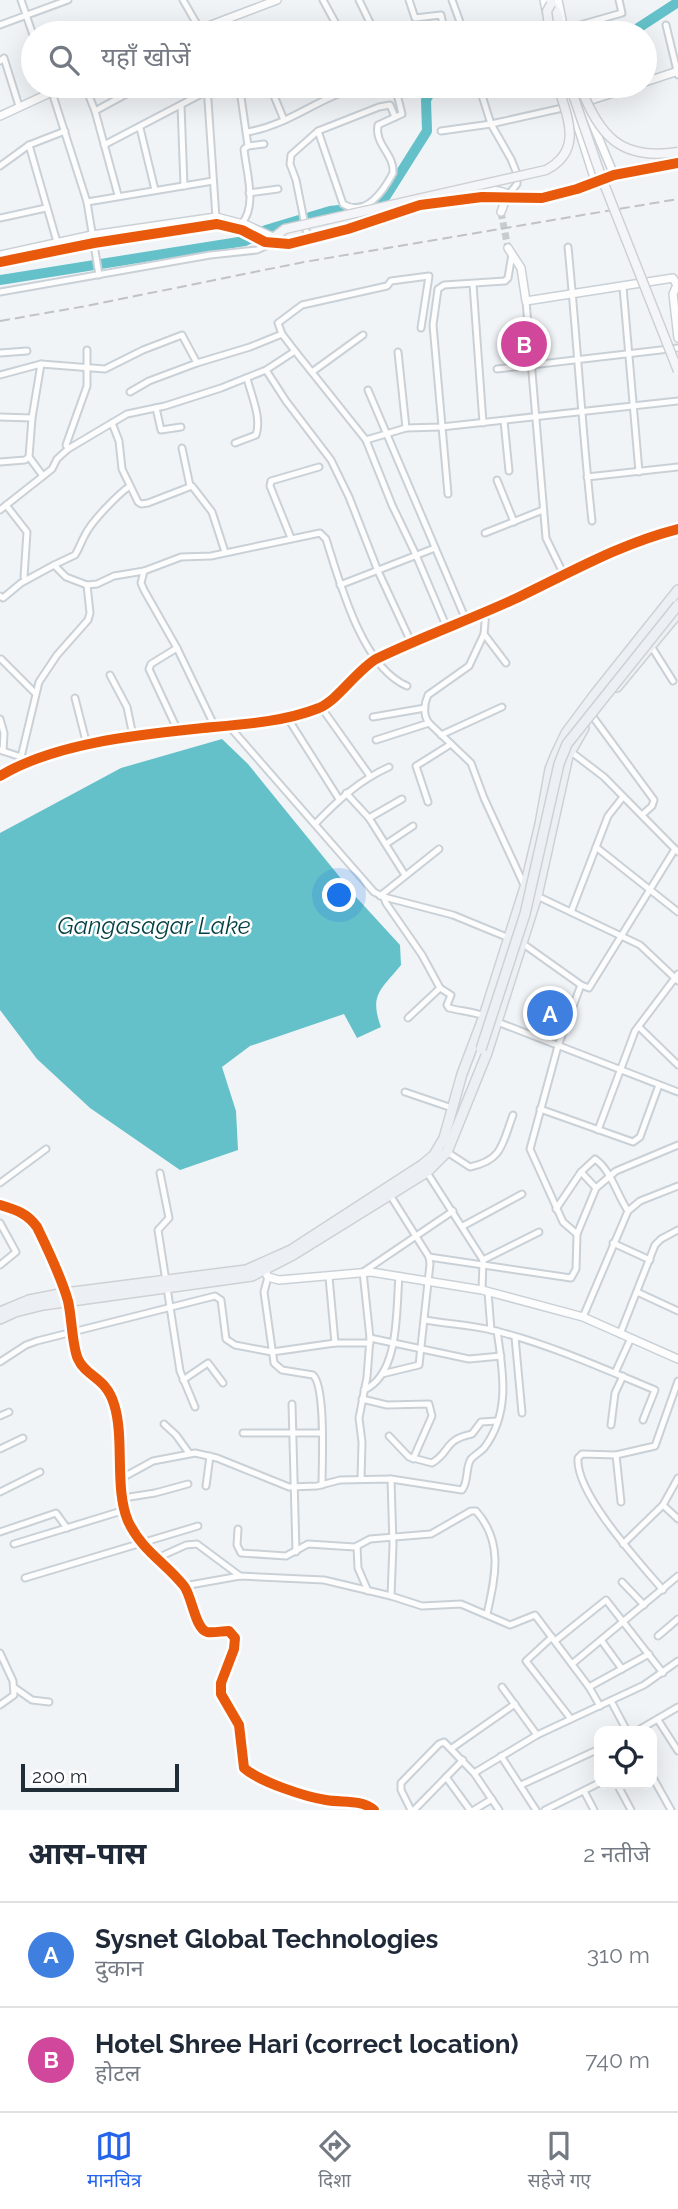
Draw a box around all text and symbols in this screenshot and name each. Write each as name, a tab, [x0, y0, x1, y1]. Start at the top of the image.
search box	[21, 21, 657, 98]
icon: search	[45, 41, 83, 79]
text: यहाँ खोजें	[101, 42, 191, 72]
pin: B	[501, 318, 547, 370]
your location	[322, 878, 356, 912]
water label: Gangasagar Lake	[57, 911, 251, 940]
pin: A	[527, 987, 573, 1039]
map controls	[594, 1726, 657, 1789]
button: locate	[594, 1726, 657, 1789]
scale bar	[21, 1761, 178, 1793]
text: 200 m	[32, 1765, 87, 1787]
text: आस-पास	[28, 1836, 146, 1871]
text: 2 नतीजे	[583, 1840, 650, 1867]
text: Sysnet Global Technologies	[95, 1924, 438, 1954]
text: A	[43, 1941, 59, 1968]
text: 310 m	[587, 1941, 650, 1968]
text: दुकान	[95, 1954, 144, 1981]
text: Hotel Shree Hari (correct location)	[95, 2029, 519, 2059]
text: B	[43, 2046, 59, 2073]
text: 740 m	[585, 2046, 650, 2073]
text: होटल	[95, 2059, 140, 2086]
tab: मानचित्र	[87, 2127, 141, 2195]
tab: दिशा	[316, 2127, 354, 2195]
tab: सहेजे गए	[528, 2127, 591, 2195]

